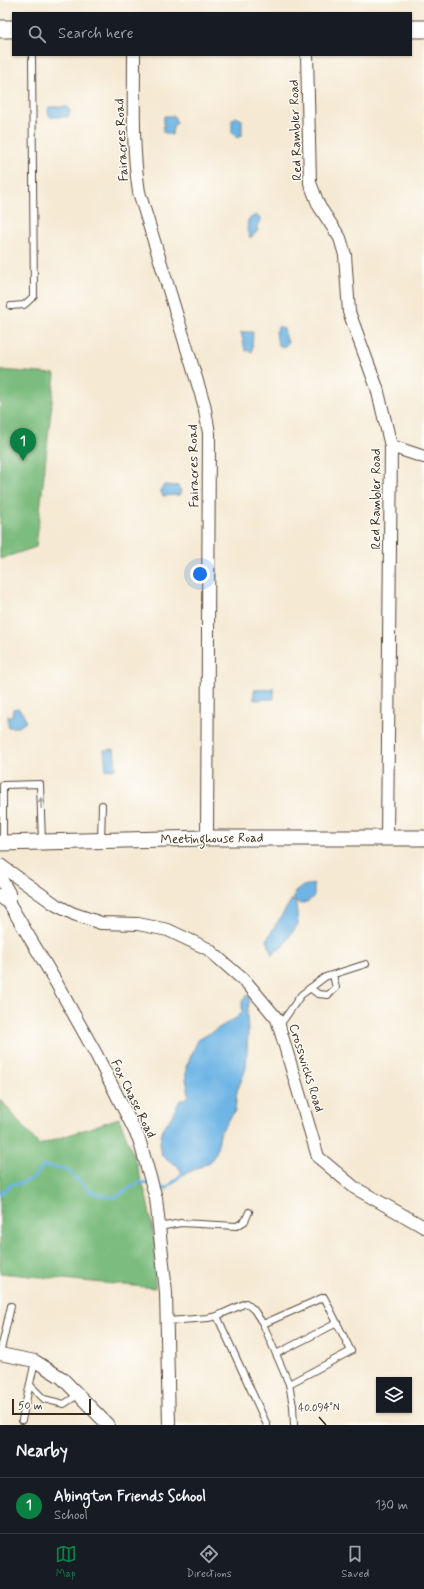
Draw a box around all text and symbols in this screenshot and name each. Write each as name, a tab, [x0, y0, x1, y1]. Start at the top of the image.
search box	[12, 12, 412, 56]
icon: search	[26, 23, 48, 45]
text: Search here	[58, 24, 134, 44]
street label: Red Rambler Road	[286, 79, 306, 181]
street label: Fairacres Road	[111, 98, 133, 182]
street label: Fairacres Road	[185, 424, 203, 508]
pin: 1	[10, 428, 36, 461]
street label: Red Rambler Road	[368, 448, 385, 550]
your location	[190, 564, 210, 584]
one-way arrow	[37, 797, 44, 809]
street label: Meetinghouse Road	[160, 830, 264, 850]
street label: Crosswicks Road	[284, 1022, 328, 1114]
street label: Fox Chase Road	[107, 1057, 159, 1141]
map controls	[376, 1377, 412, 1413]
button: layers	[376, 1377, 412, 1413]
scale bar	[12, 1397, 91, 1416]
text: 50 m	[18, 1399, 43, 1413]
text: 40.094°N	[298, 1401, 340, 1415]
text: Nearby	[16, 1440, 68, 1462]
text: Abington Friends School	[54, 1487, 206, 1507]
text: 1	[26, 1497, 32, 1514]
text: 130 m	[375, 1497, 408, 1514]
text: School	[54, 1507, 88, 1524]
tab: Map	[55, 1543, 77, 1581]
tab: Directions	[186, 1543, 232, 1581]
tab: Saved	[341, 1543, 369, 1581]

